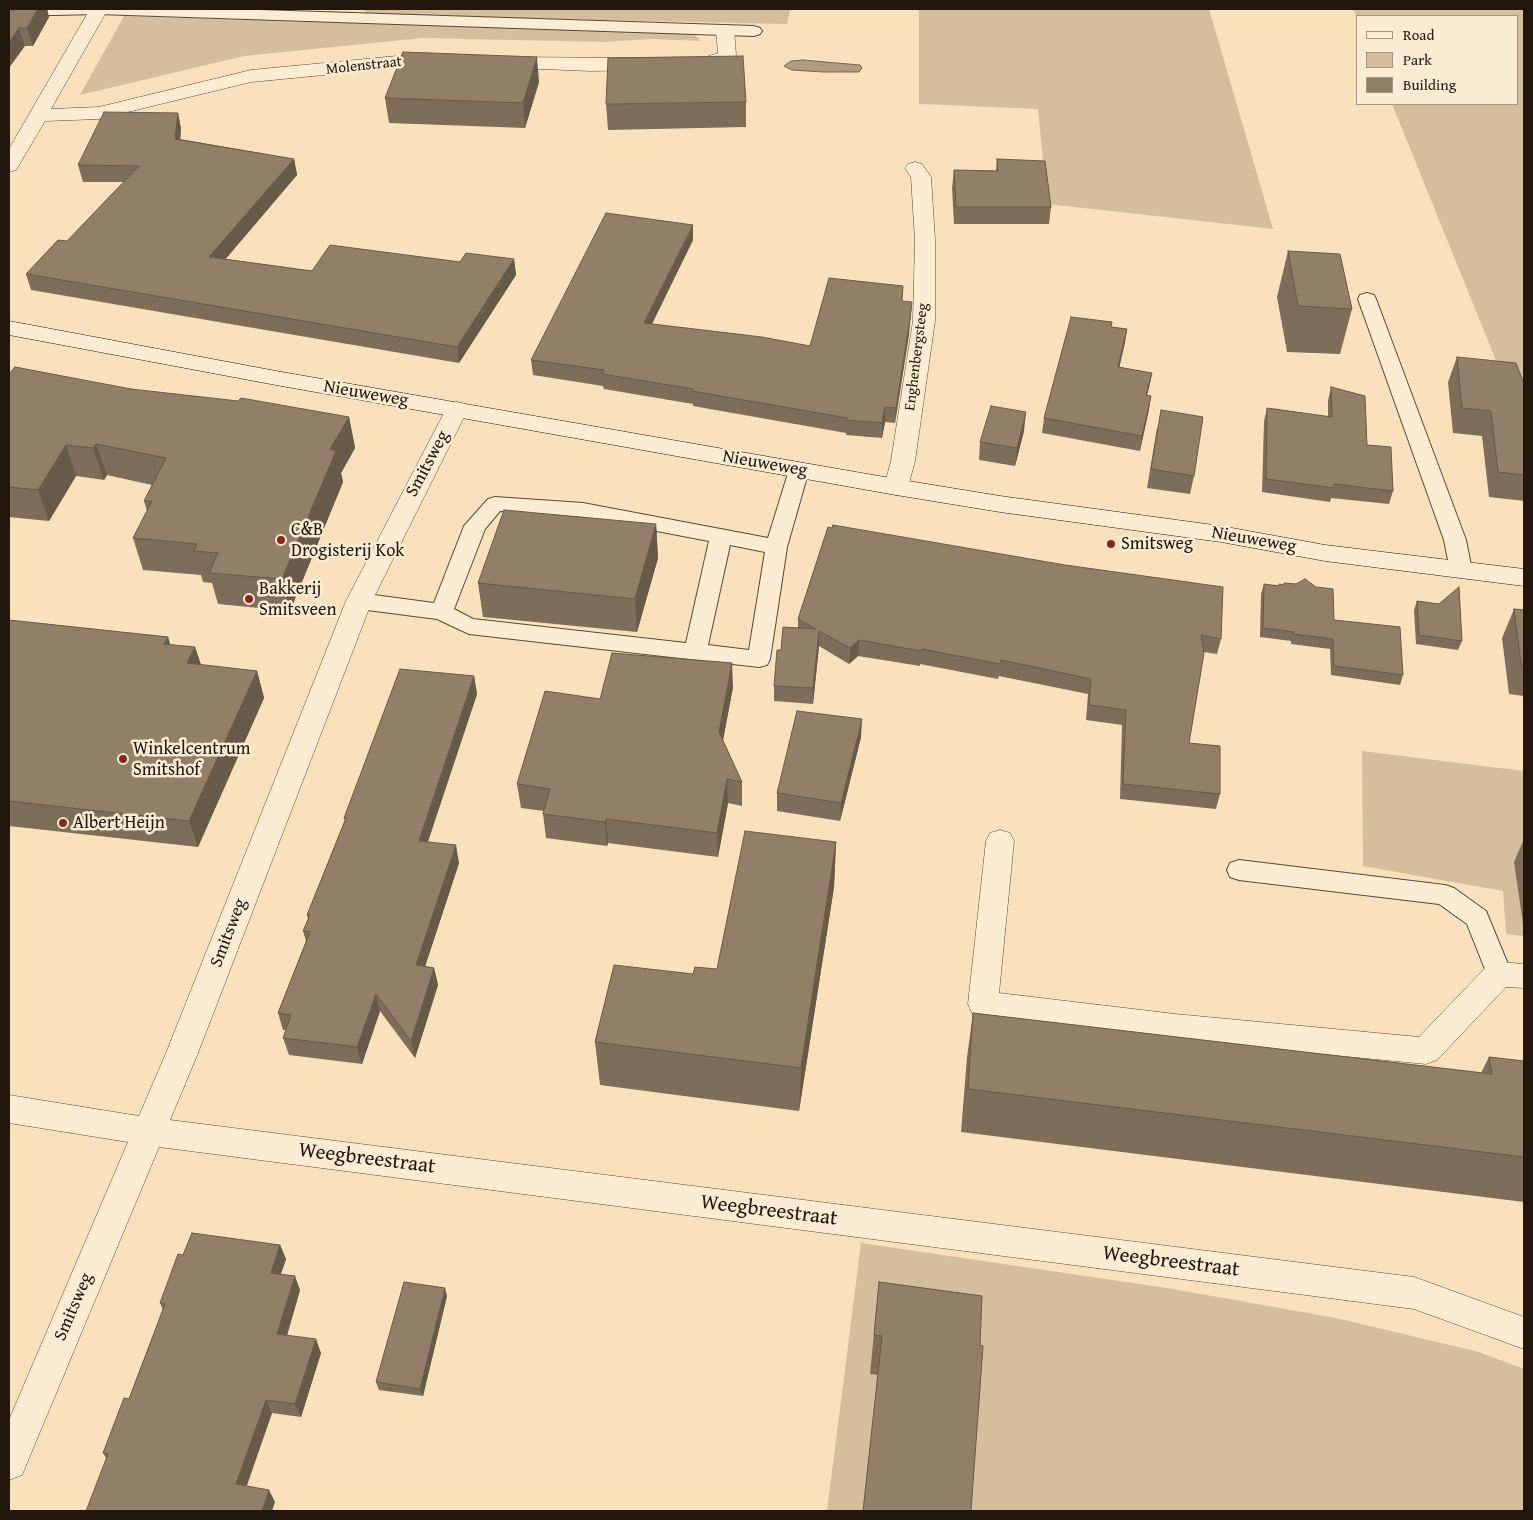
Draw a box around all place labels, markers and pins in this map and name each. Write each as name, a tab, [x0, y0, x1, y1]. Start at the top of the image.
place label: C&B Drogisterij Kok	[291, 519, 404, 562]
place label: Smitsweg	[1121, 533, 1193, 555]
marker: C&B Drogisterij Kok	[275, 534, 287, 546]
marker: Smitsweg	[1105, 538, 1117, 550]
place label: Bakkerij Smitsveen	[259, 578, 337, 620]
marker: Bakkerij Smitsveen	[243, 593, 255, 605]
place label: Winkelcentrum Smitshof	[133, 738, 250, 781]
marker: Winkelcentrum Smitshof	[117, 753, 129, 765]
place label: Albert Heijn	[73, 812, 165, 834]
marker: Albert Heijn	[57, 817, 69, 829]

